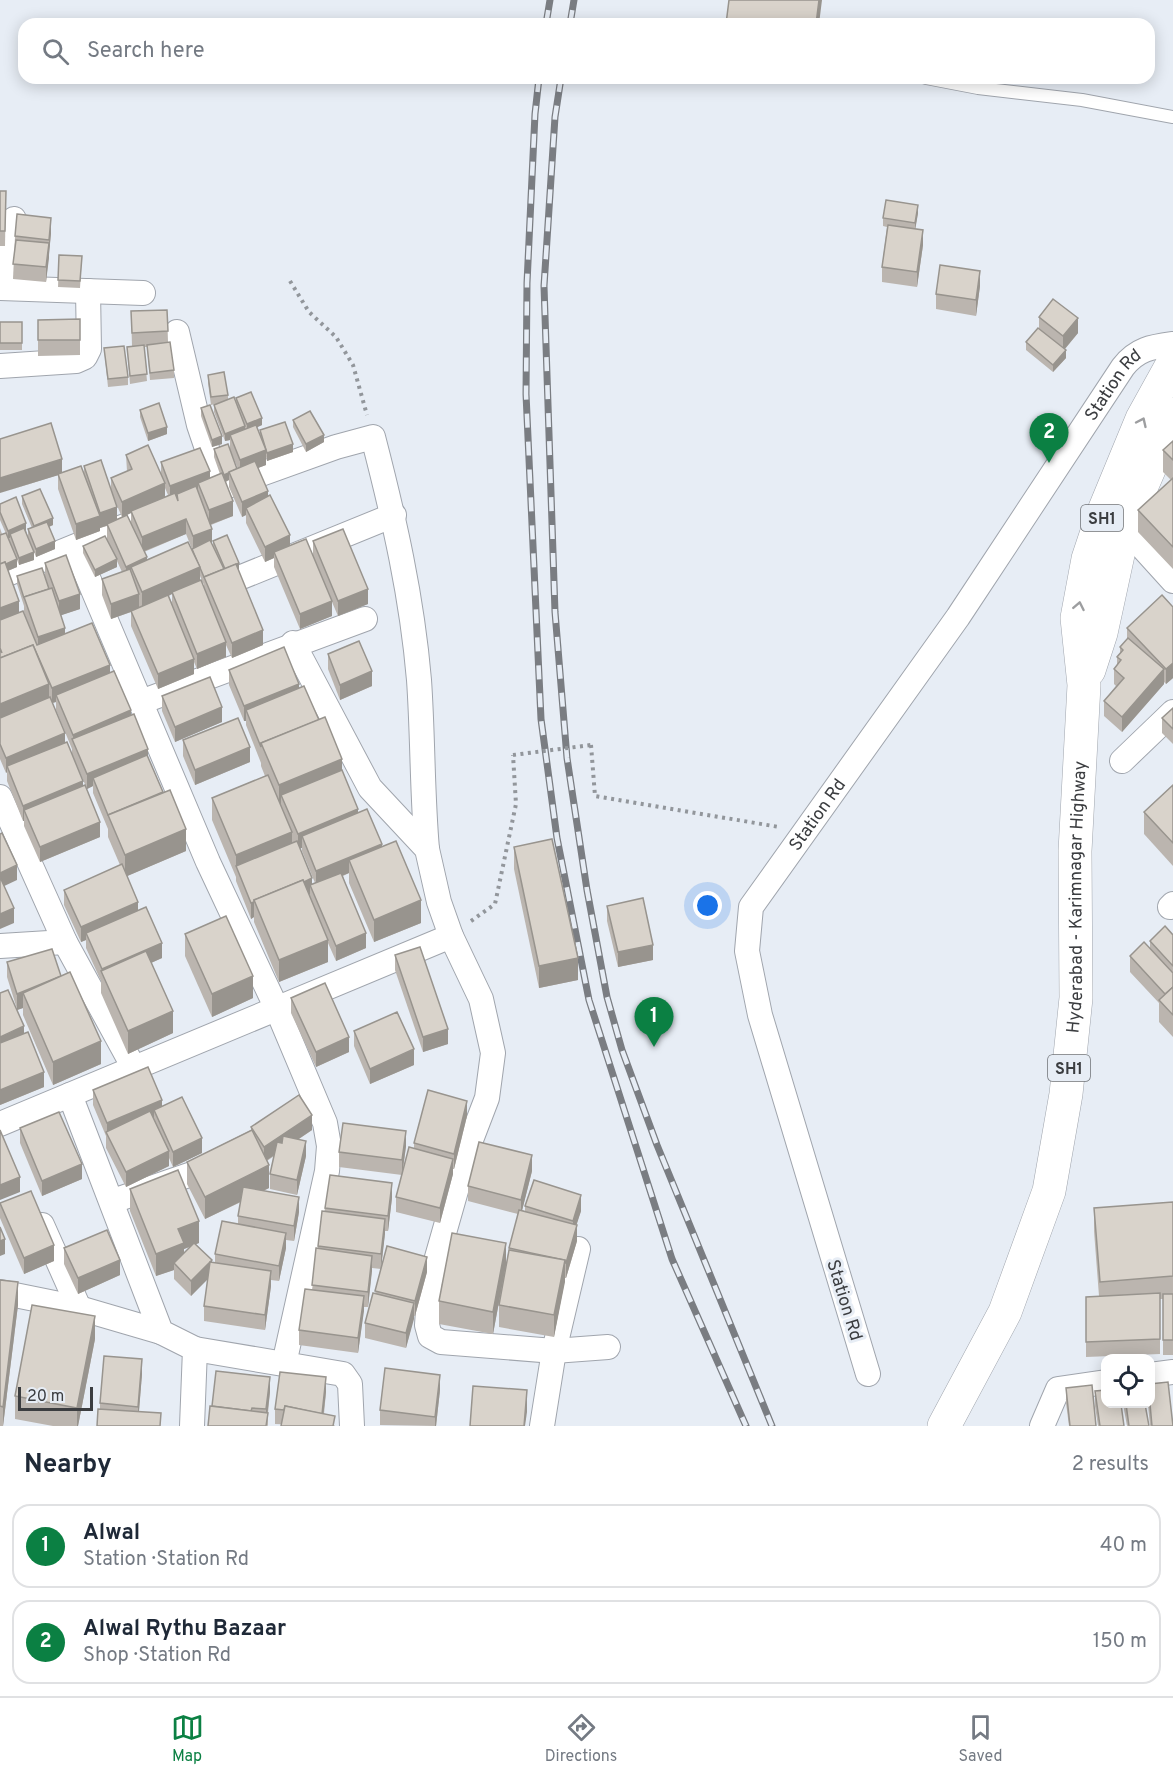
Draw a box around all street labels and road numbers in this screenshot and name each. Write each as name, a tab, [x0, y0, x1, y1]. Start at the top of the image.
street label: Station Rd	[1081, 344, 1146, 426]
road number: SH1	[1081, 505, 1123, 531]
street label: Hyderabad - Karimnagar Highway	[1062, 760, 1093, 1034]
street label: Station Rd	[785, 775, 852, 856]
road number: SH1	[1048, 1055, 1090, 1081]
street label: Station Rd	[820, 1257, 867, 1344]

